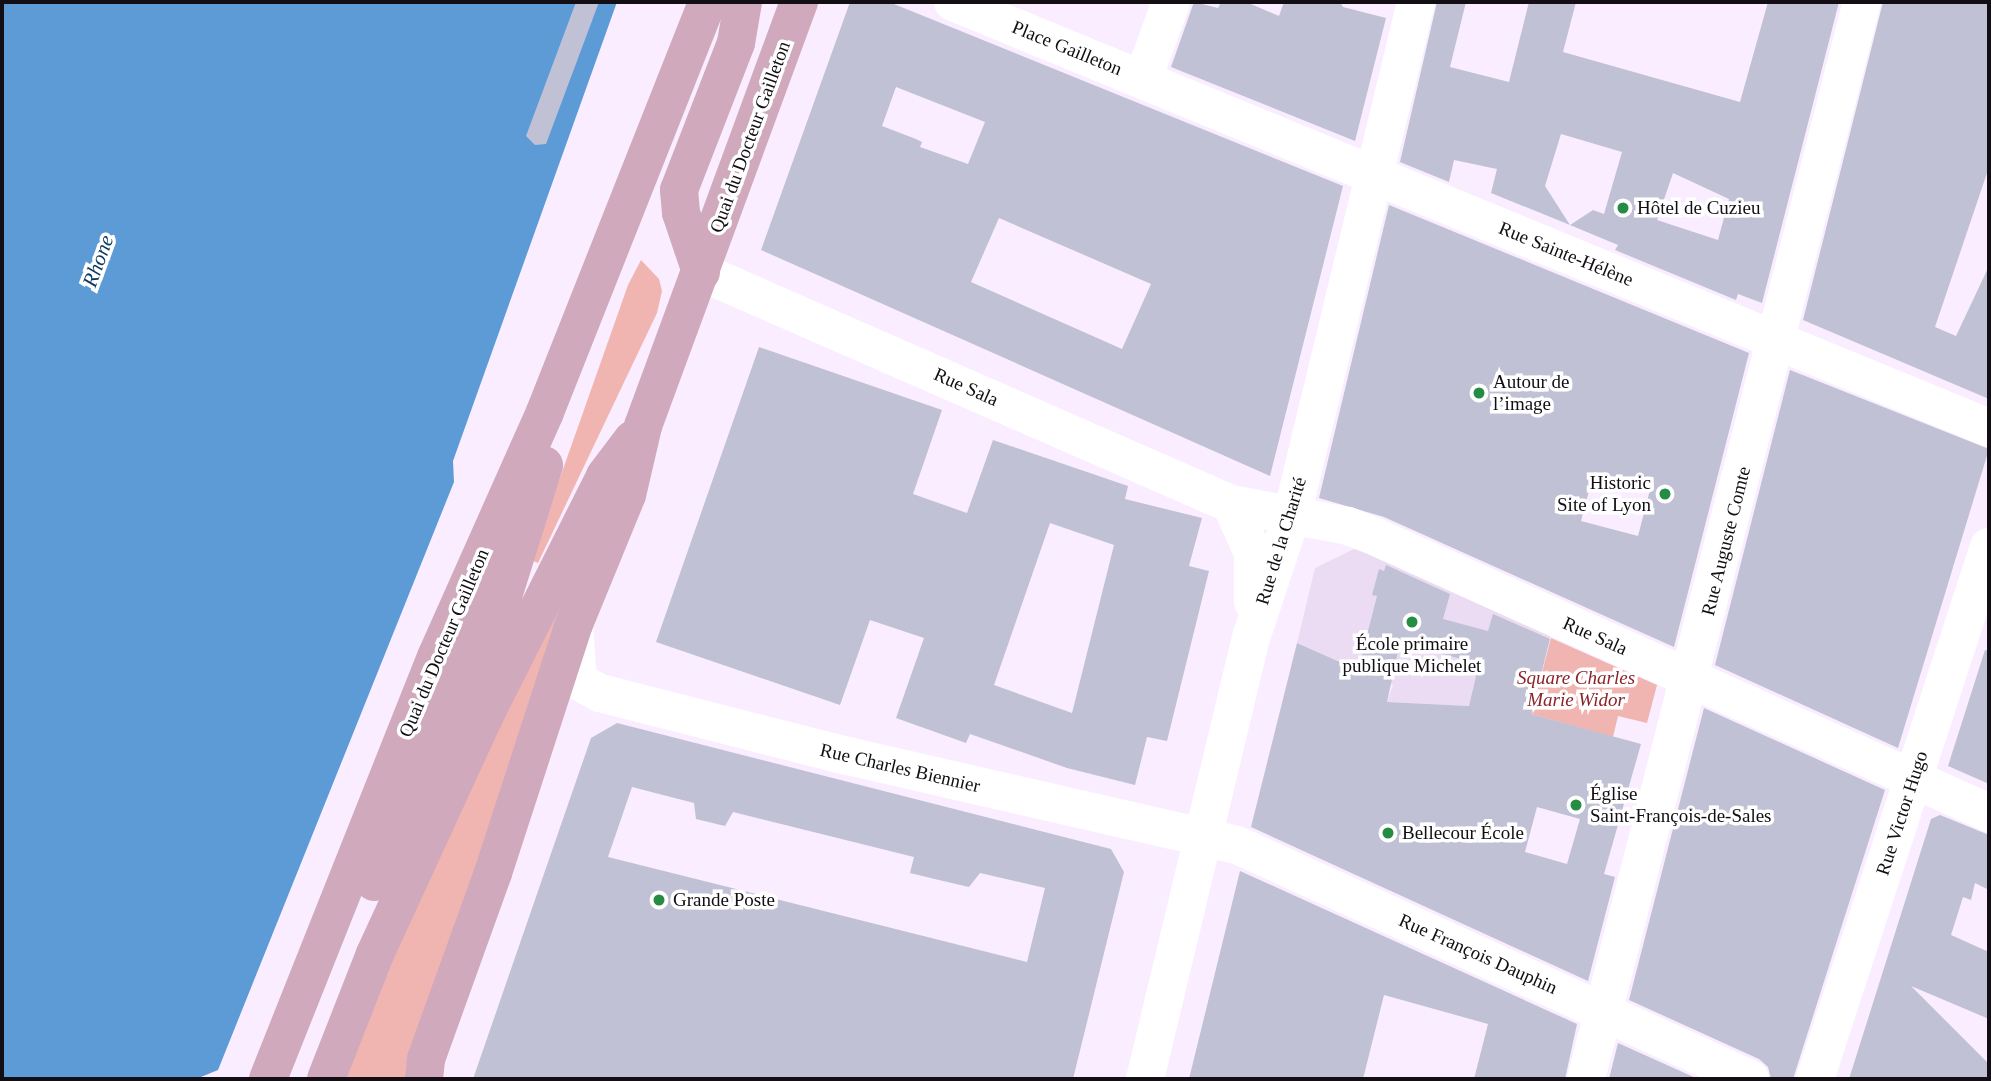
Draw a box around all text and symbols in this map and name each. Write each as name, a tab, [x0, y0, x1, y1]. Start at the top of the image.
street label: Place Gailleton	[1009, 16, 1125, 80]
street label: Quai du Docteur Gailleton	[705, 38, 795, 236]
place label: Hôtel de Cuzieu	[1637, 197, 1760, 219]
marker: Hôtel de Cuzieu	[1615, 200, 1631, 216]
street label: Rue Sainte-Hélène	[1495, 217, 1637, 291]
water label: Rhone	[77, 231, 119, 291]
street label: Rue Sala	[930, 363, 1002, 411]
place label: Autour de l’image	[1493, 371, 1570, 415]
marker: Autour de l’image	[1471, 385, 1487, 401]
street label: Rue Auguste Comte	[1696, 463, 1756, 619]
place label: Historic Site of Lyon	[1557, 472, 1651, 516]
street label: Rue de la Charité	[1251, 474, 1311, 608]
marker: Historic Site of Lyon	[1657, 486, 1673, 502]
street label: Quai du Docteur Gailleton	[394, 546, 494, 740]
street label: Rue Sala	[1559, 612, 1631, 660]
marker: École primaire publique Michelet	[1404, 614, 1420, 630]
place label: École primaire publique Michelet	[1343, 633, 1481, 677]
park label: Square Charles Marie Widor	[1517, 667, 1635, 711]
street label: Rue Charles Biennier	[818, 738, 982, 798]
street label: Rue Victor Hugo	[1871, 748, 1933, 878]
place label: Église Saint-François-de-Sales	[1590, 783, 1772, 827]
marker: Église Saint-François-de-Sales	[1568, 797, 1584, 813]
place label: Bellecour École	[1402, 822, 1524, 844]
marker: Bellecour École	[1380, 825, 1396, 841]
place label: Grande Poste	[673, 889, 775, 911]
marker: Grande Poste	[651, 892, 667, 908]
street label: Rue François Dauphin	[1395, 909, 1561, 999]

